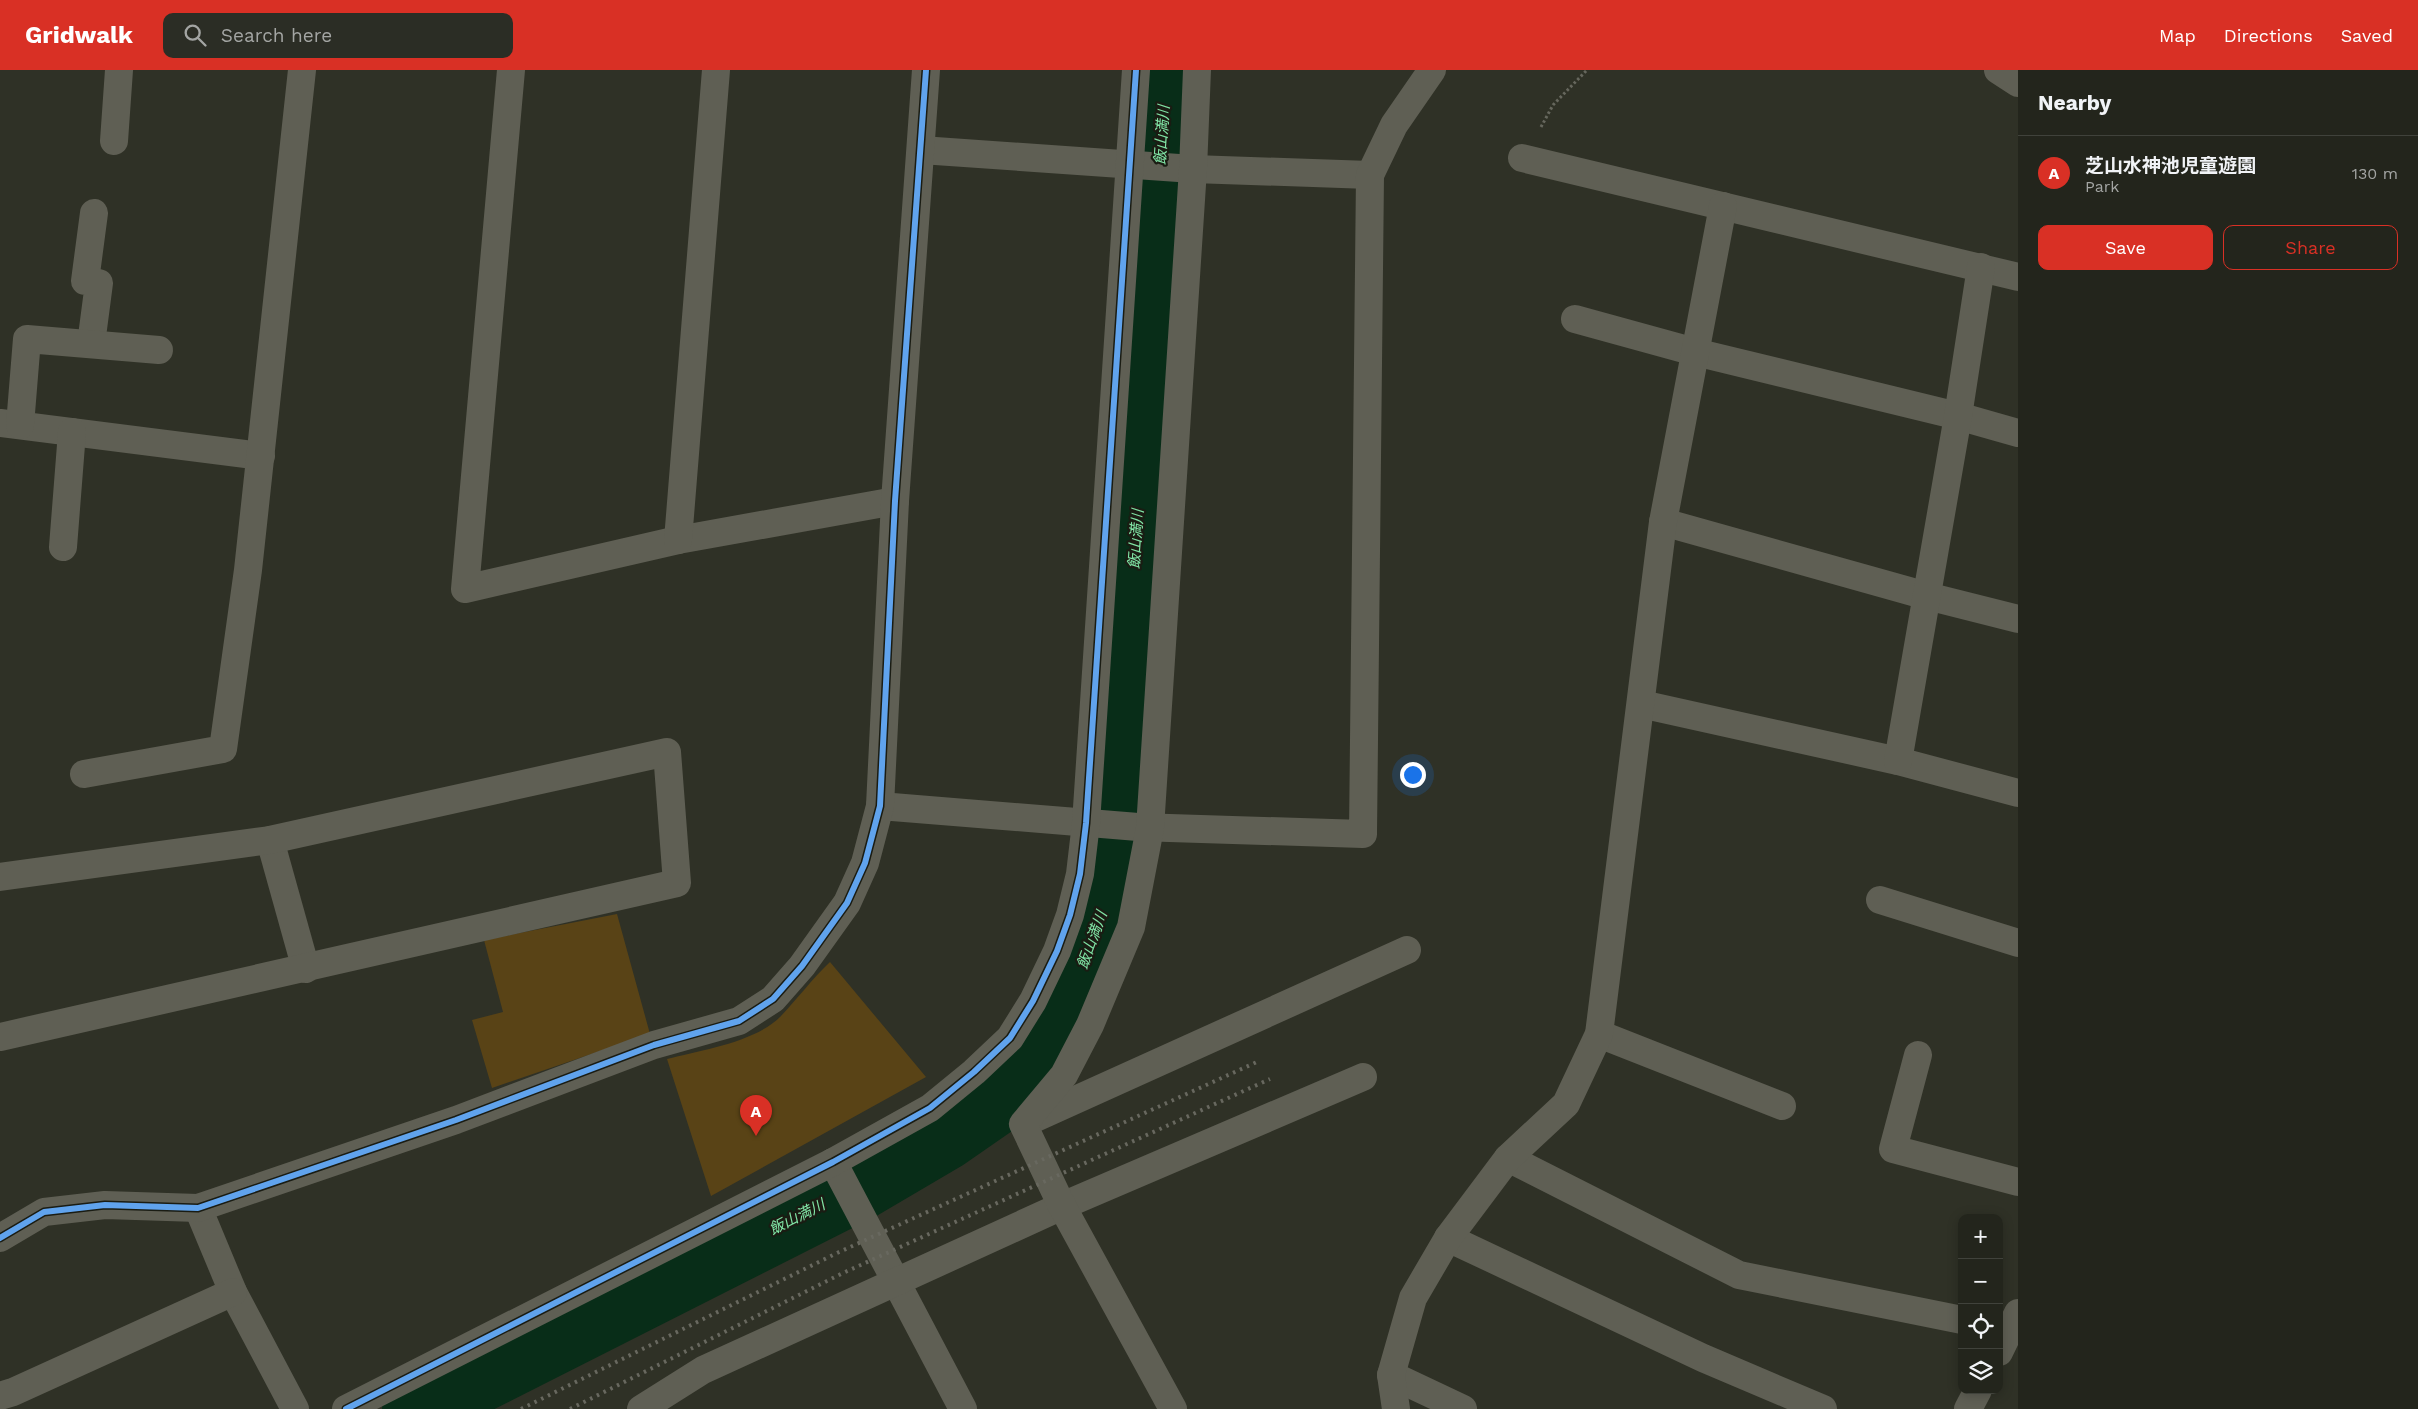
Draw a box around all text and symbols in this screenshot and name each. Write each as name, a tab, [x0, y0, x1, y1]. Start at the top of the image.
search box	[163, 13, 513, 58]
text: Gridwalk	[25, 21, 133, 49]
icon: search	[181, 21, 209, 49]
text: Search here	[221, 24, 332, 47]
text: Map	[2159, 25, 2196, 46]
text: Directions	[2224, 25, 2313, 46]
text: Saved	[2341, 25, 2393, 46]
text: Nearby	[2038, 90, 2111, 115]
water label: 飯山満川	[1151, 102, 1173, 166]
text: 芝山水神池児童遊園	[2085, 154, 2256, 177]
text: A	[2049, 164, 2059, 183]
text: 130 m	[2352, 164, 2398, 183]
text: Park	[2085, 177, 2119, 196]
button: Save	[2038, 225, 2213, 270]
button: Share	[2223, 225, 2398, 270]
water label: 飯山満川	[1125, 506, 1147, 570]
your location	[1400, 762, 1426, 788]
water label: 飯山満川	[1073, 907, 1111, 971]
pin: A	[740, 1095, 772, 1136]
water label: 飯山満川	[766, 1194, 830, 1239]
map controls	[1958, 1214, 2003, 1394]
button: +	[1958, 1214, 2003, 1259]
button: −	[1958, 1259, 2003, 1304]
button: locate	[1958, 1304, 2003, 1349]
button: layers	[1958, 1349, 2003, 1394]

